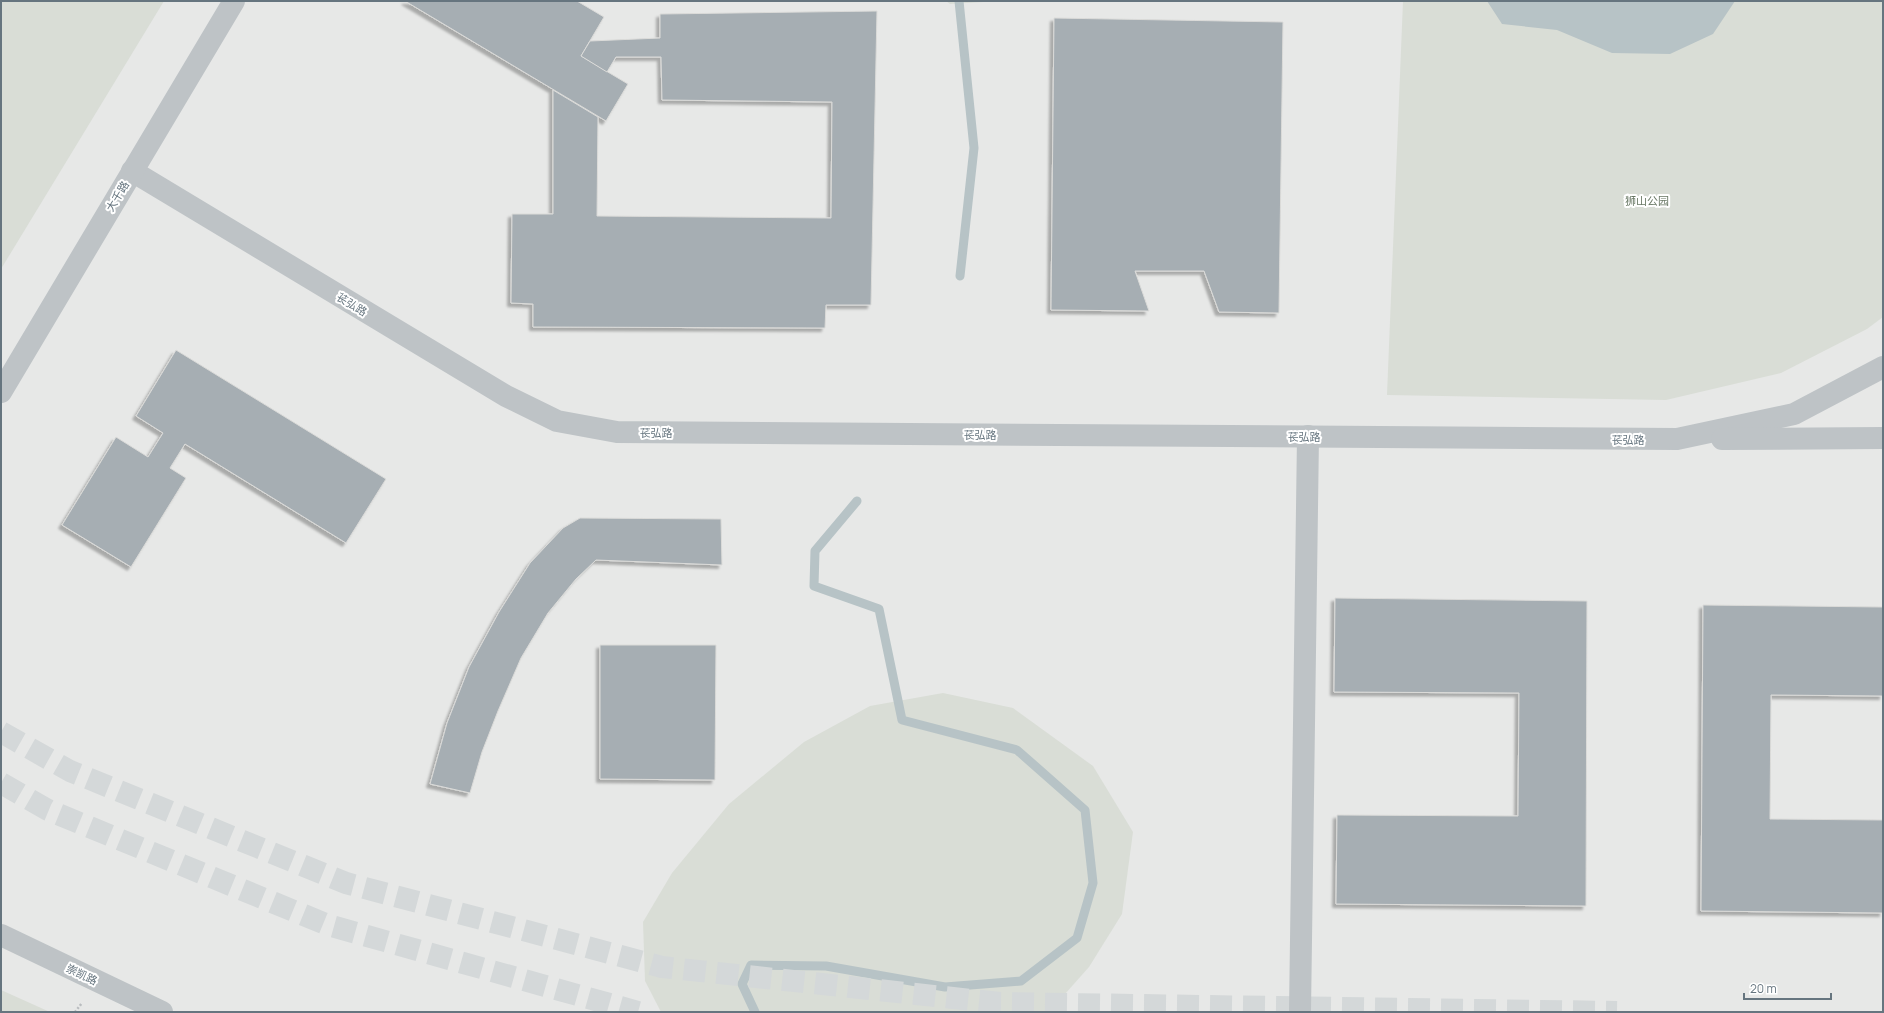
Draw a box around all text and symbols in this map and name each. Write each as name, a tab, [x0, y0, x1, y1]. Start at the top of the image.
street label: 大千路	[102, 178, 132, 214]
park label: 狮山公园	[1625, 193, 1669, 208]
street label: 苌弘路	[334, 289, 370, 319]
street label: 苌弘路	[640, 425, 673, 440]
street label: 苌弘路	[964, 427, 997, 442]
street label: 苌弘路	[1288, 429, 1321, 444]
street label: 苌弘路	[1612, 432, 1645, 447]
street label: 崇凯路	[64, 960, 100, 988]
scale bar	[1744, 975, 1831, 1001]
text: 20 m	[1750, 980, 1777, 997]

